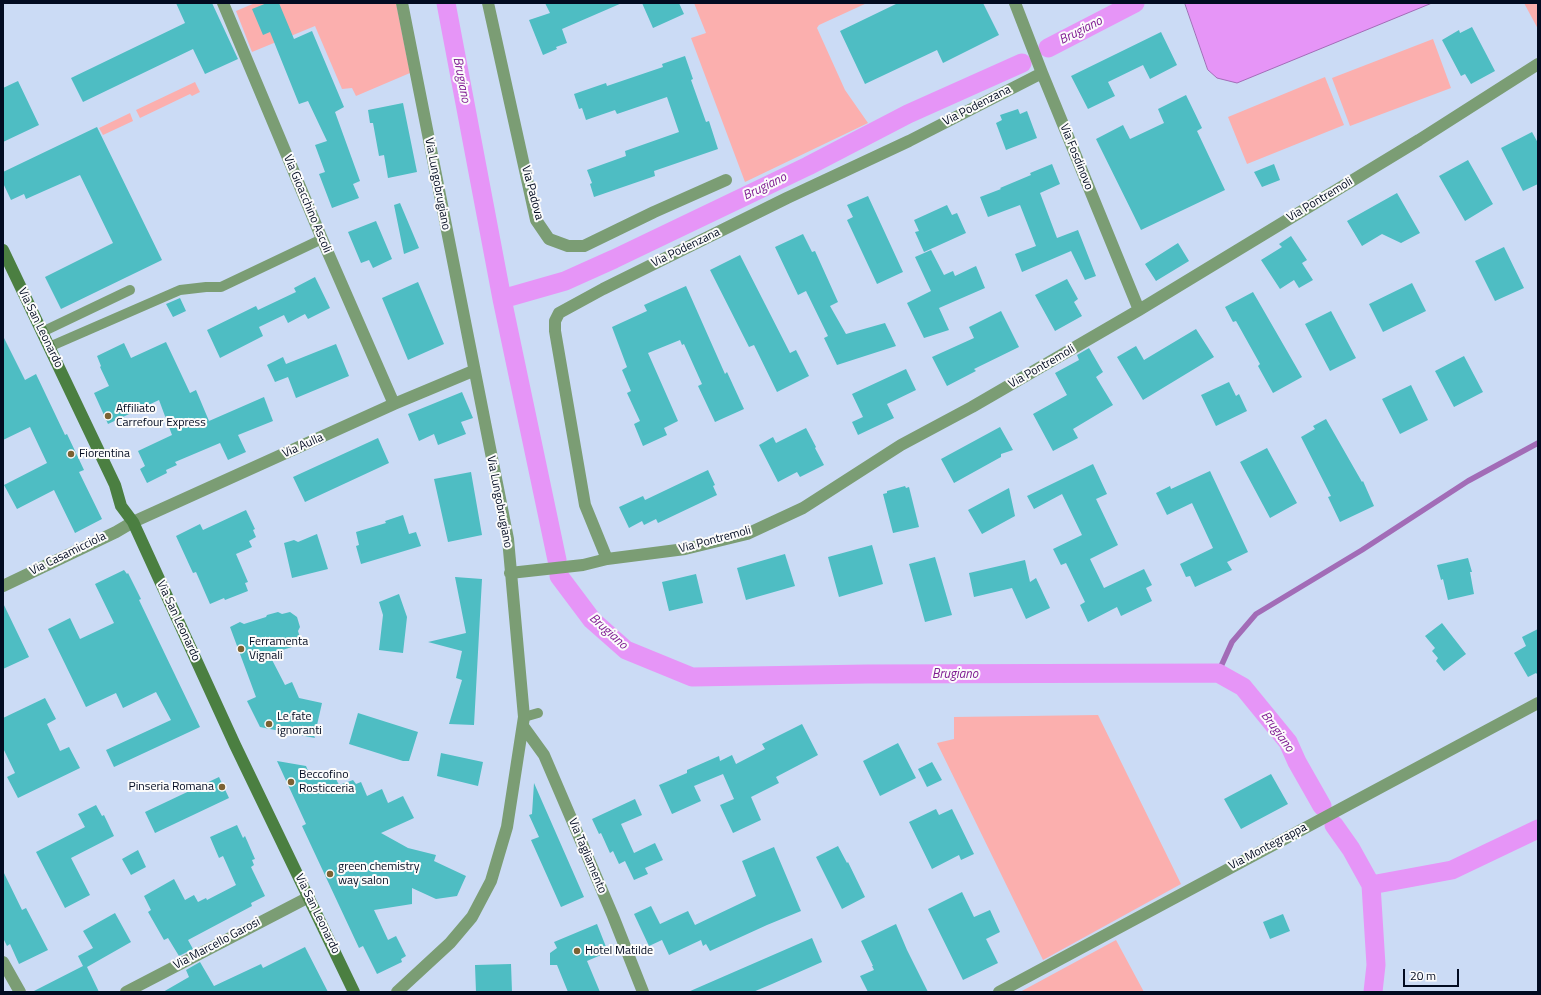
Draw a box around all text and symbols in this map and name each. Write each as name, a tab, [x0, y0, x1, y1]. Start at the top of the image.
water label: Brugiano	[1057, 14, 1105, 48]
water label: Brugiano	[449, 56, 473, 104]
street label: Via Podenzana	[941, 83, 1013, 129]
street label: Via Fosdinovo	[1056, 122, 1096, 192]
street label: Via Lungobrugiano	[421, 137, 453, 231]
street label: Via Gioacchino Ascoli	[280, 153, 334, 255]
street label: Via Padova	[518, 164, 546, 222]
water label: Brugiano	[741, 170, 789, 204]
street label: Via Pontremoli	[1285, 175, 1355, 225]
street label: Via Podenzana	[649, 225, 723, 271]
street label: Via San Leonardo	[14, 286, 66, 370]
street label: Via Pontremoli	[1006, 342, 1078, 392]
place label: Affiliato Carrefour Express	[116, 402, 206, 430]
marker: Affiliato Carrefour Express	[103, 411, 113, 421]
street label: Via Aulla	[280, 431, 326, 461]
place label: Fiorentina	[79, 447, 130, 461]
marker: Fiorentina	[66, 449, 76, 459]
street label: Via Lungobrugiano	[483, 455, 515, 549]
street label: Via Pontremoli	[677, 523, 753, 557]
street label: Via Casamicciola	[27, 529, 109, 579]
street label: Via San Leonardo	[153, 578, 203, 664]
water label: Brugiano	[586, 611, 630, 653]
place label: Ferramenta Vignali	[249, 635, 308, 663]
marker: Ferramenta Vignali	[236, 644, 246, 654]
water label: Brugiano	[932, 667, 978, 683]
water label: Brugiano	[1257, 709, 1297, 755]
place label: Le fate ignoranti	[277, 710, 322, 738]
marker: Le fate ignoranti	[264, 719, 274, 729]
place label: Beccofino Rosticceria	[299, 768, 354, 796]
marker: Beccofino Rosticceria	[286, 777, 296, 787]
place label: Pinseria Romana	[129, 780, 214, 794]
marker: Pinseria Romana	[217, 782, 227, 792]
street label: Via Tagliamento	[565, 816, 609, 896]
street label: Via Montegrappa	[1227, 820, 1309, 874]
place label: green chemistry way salon	[338, 860, 420, 888]
marker: green chemistry way salon	[325, 869, 335, 879]
street label: Via San Leonardo	[291, 872, 343, 956]
street label: Via Marcello Garosi	[171, 915, 263, 973]
place label: Hotel Matilde	[585, 944, 653, 958]
marker: Hotel Matilde	[572, 946, 582, 956]
scale bar	[1405, 961, 1461, 987]
text: 20 m	[1410, 966, 1436, 985]

